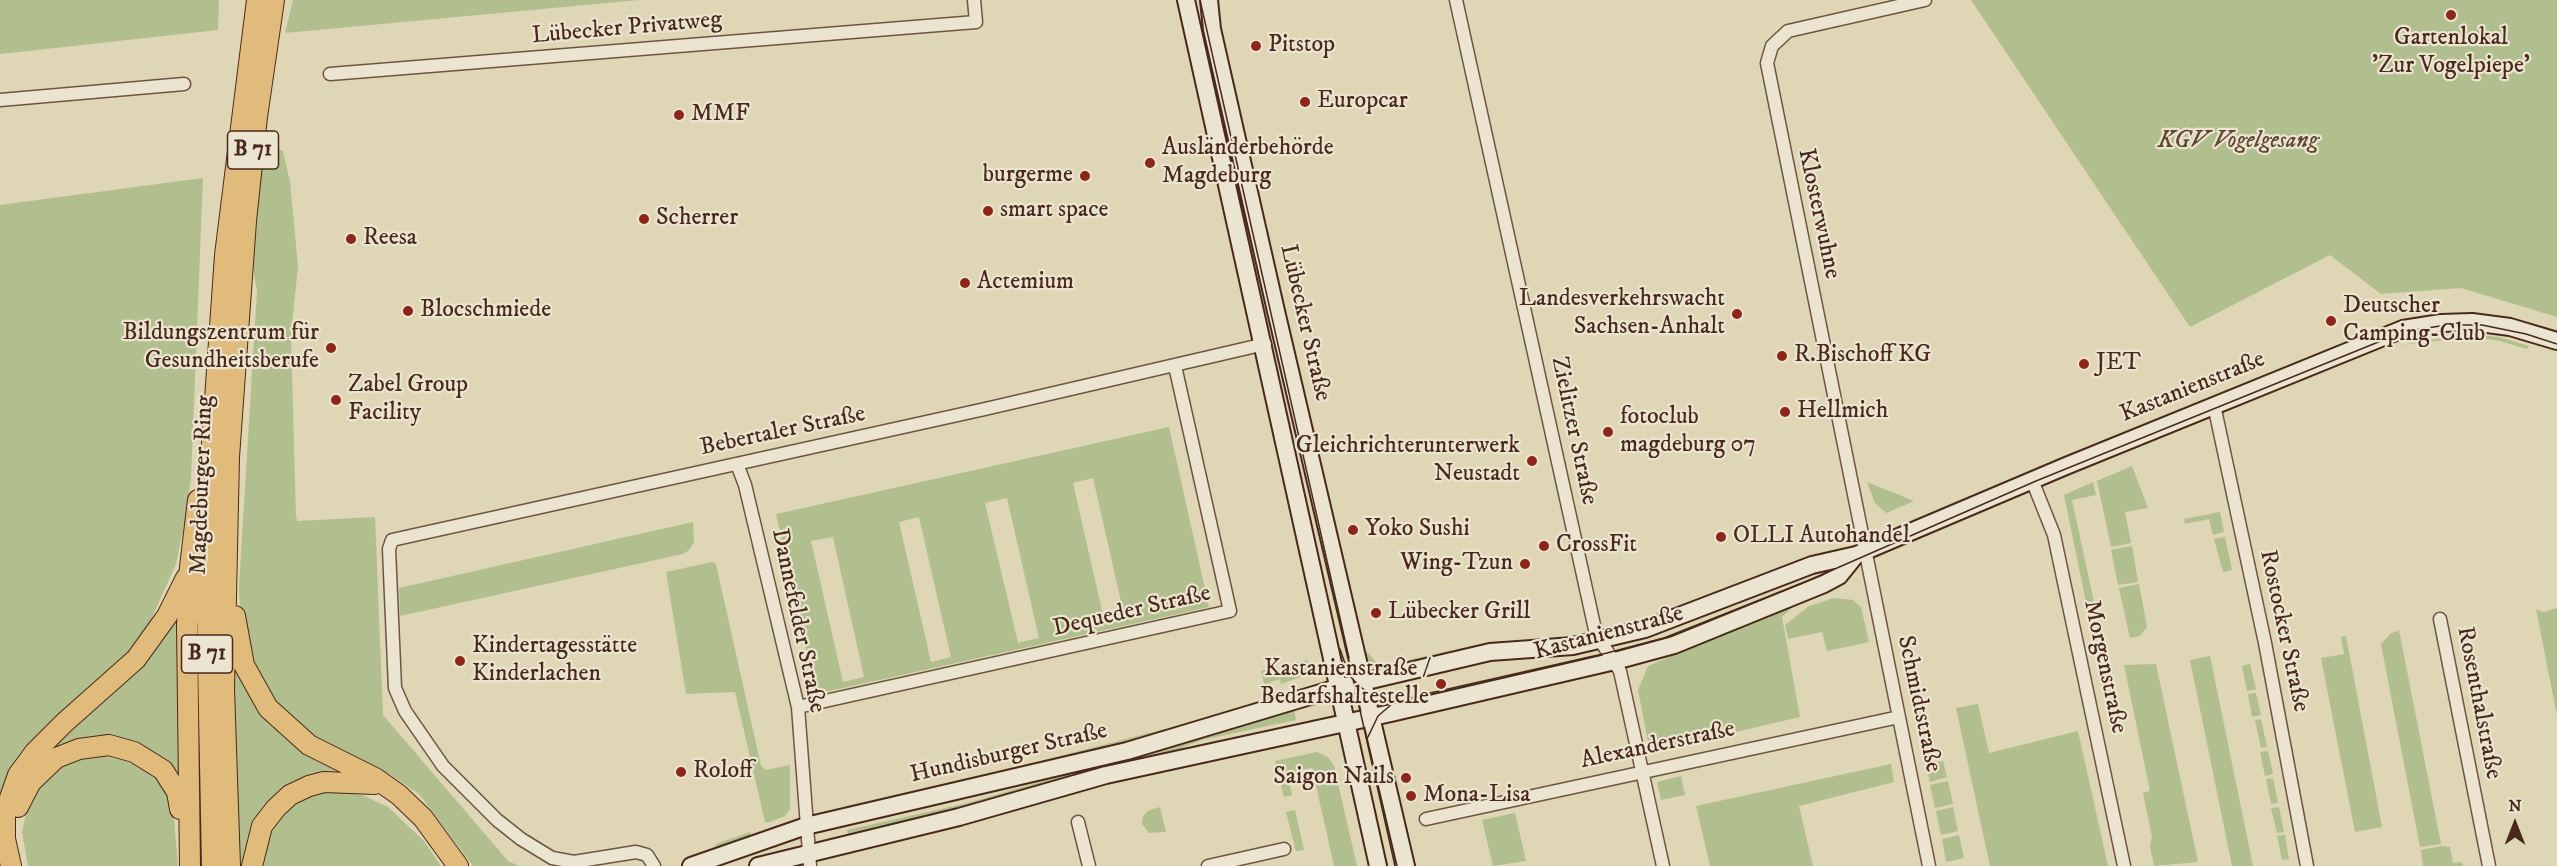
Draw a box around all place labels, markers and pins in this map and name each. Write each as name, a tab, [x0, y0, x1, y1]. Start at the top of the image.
marker: Gartenlokal 'Zur Vogelpiepe'	[2444, 8, 2458, 22]
place label: Gartenlokal 'Zur Vogelpiepe'	[2372, 25, 2530, 81]
place label: Pitstop	[1268, 32, 1335, 60]
marker: Pitstop	[1249, 39, 1263, 53]
place label: Europcar	[1317, 88, 1408, 116]
marker: Europcar	[1298, 95, 1312, 109]
place label: MMF	[691, 101, 750, 129]
marker: MMF	[672, 108, 686, 122]
place label: Ausländerbehörde Magdeburg	[1162, 135, 1334, 191]
marker: Ausländerbehörde Magdeburg	[1143, 156, 1157, 170]
place label: burgerme	[983, 162, 1073, 190]
marker: burgerme	[1078, 169, 1092, 183]
place label: smart space	[1000, 197, 1109, 225]
marker: smart space	[981, 204, 995, 218]
place label: Scherrer	[656, 205, 738, 233]
marker: Scherrer	[637, 212, 651, 226]
place label: Reesa	[363, 225, 417, 253]
marker: Reesa	[344, 232, 358, 246]
place label: Actemium	[977, 269, 1074, 297]
marker: Actemium	[958, 276, 972, 290]
place label: Landesverkehrswacht Sachsen-Anhalt	[1519, 286, 1725, 342]
place label: Deutscher Camping-Club	[2343, 293, 2485, 349]
place label: Blocschmiede	[420, 297, 551, 325]
marker: Blocschmiede	[401, 304, 415, 318]
marker: Landesverkehrswacht Sachsen-Anhalt	[1730, 307, 1744, 321]
marker: Deutscher Camping-Club	[2324, 314, 2338, 328]
place label: Bildungszentrum für Gesundheitsberufe	[122, 320, 319, 376]
marker: Bildungszentrum für Gesundheitsberufe	[324, 341, 338, 355]
place label: R.Bischoff KG	[1794, 342, 1931, 370]
marker: R.Bischoff KG	[1775, 349, 1789, 363]
place label: JET	[2096, 350, 2141, 378]
marker: JET	[2077, 357, 2091, 371]
place label: Zabel Group Facility	[348, 372, 468, 428]
marker: Zabel Group Facility	[329, 393, 343, 407]
place label: Hellmich	[1797, 398, 1888, 426]
place label: fotoclub magdeburg 07	[1620, 404, 1756, 460]
marker: Hellmich	[1778, 405, 1792, 419]
marker: fotoclub magdeburg 07	[1601, 425, 1615, 439]
place label: Gleichrichterunterwerk Neustadt	[1296, 433, 1520, 489]
marker: Gleichrichterunterwerk Neustadt	[1525, 454, 1539, 468]
place label: Yoko Sushi	[1365, 516, 1470, 544]
marker: Yoko Sushi	[1346, 523, 1360, 537]
place label: OLLI Autohandel	[1733, 523, 1910, 551]
marker: OLLI Autohandel	[1714, 530, 1728, 544]
place label: CrossFit	[1556, 532, 1637, 560]
marker: CrossFit	[1537, 539, 1551, 553]
place label: Wing-Tzun	[1400, 550, 1513, 578]
marker: Wing-Tzun	[1518, 557, 1532, 571]
place label: Lübecker Grill	[1388, 599, 1530, 627]
marker: Lübecker Grill	[1369, 606, 1383, 620]
place label: Kindertagesstätte Kinderlachen	[472, 633, 637, 689]
marker: Kindertagesstätte Kinderlachen	[453, 654, 467, 668]
place label: Kastanienstraße / Bedarfshaltestelle	[1260, 656, 1429, 712]
marker: Kastanienstraße / Bedarfshaltestelle	[1434, 677, 1448, 691]
place label: Roloff	[693, 758, 753, 786]
place label: Saigon Nails	[1273, 764, 1394, 792]
marker: Roloff	[674, 765, 688, 779]
marker: Saigon Nails	[1399, 771, 1413, 785]
place label: Mona-Lisa	[1423, 782, 1530, 810]
marker: Mona-Lisa	[1404, 789, 1418, 803]

